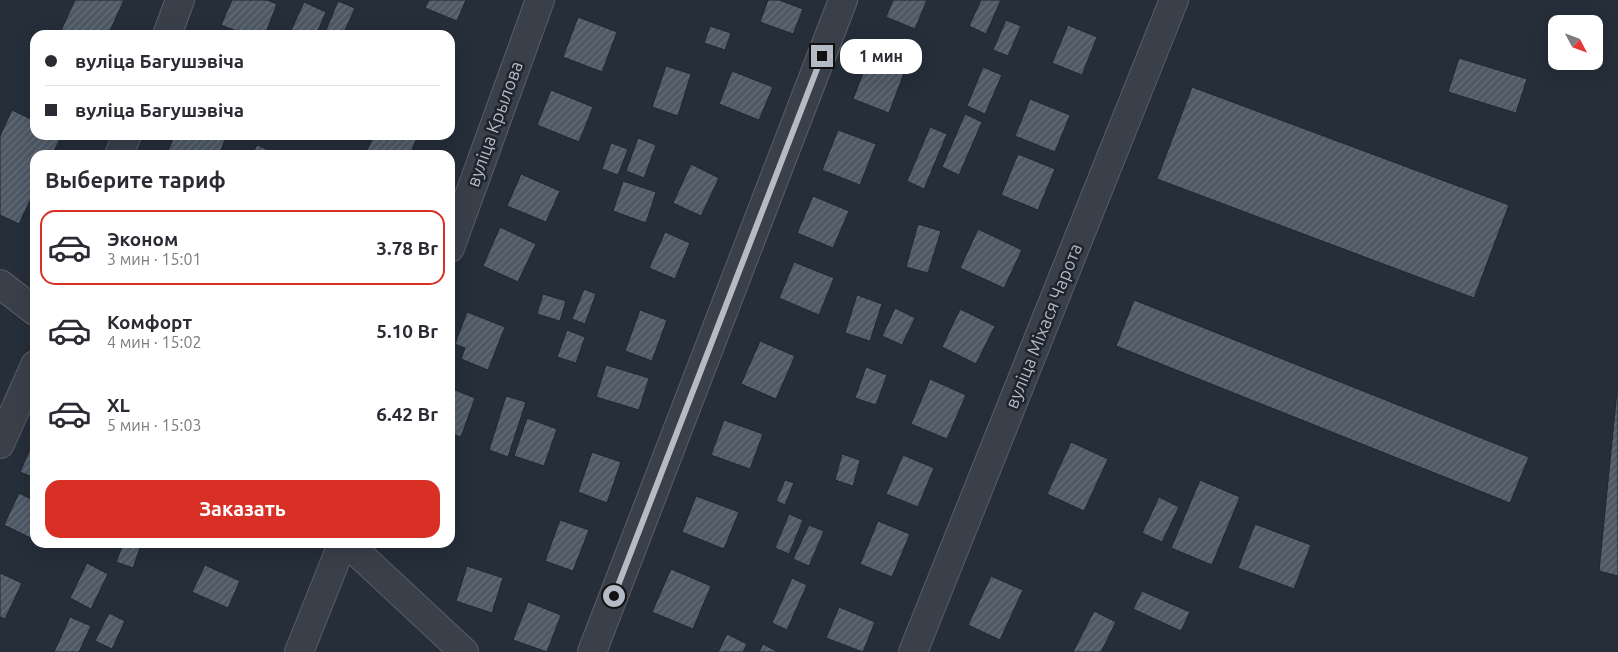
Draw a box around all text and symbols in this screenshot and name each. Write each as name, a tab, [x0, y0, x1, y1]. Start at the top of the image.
north arrow	[1548, 15, 1602, 70]
map controls	[1548, 15, 1603, 70]
callout: 1 мин	[840, 38, 922, 74]
route end	[811, 45, 833, 67]
text: 1 мин	[859, 47, 903, 65]
text: вуліца Багушэвіча	[75, 50, 244, 72]
street label: вуліца Крылова	[462, 58, 526, 189]
text: вуліца Багушэвіча	[75, 99, 244, 121]
text: Выберите тариф	[45, 167, 226, 192]
icon: car	[47, 225, 92, 270]
text: Эконом	[107, 228, 178, 250]
text: 3.78 Br	[376, 237, 438, 259]
street label: вуліца Міхася Чарота	[1001, 240, 1085, 411]
text: 3 мин · 15:01	[107, 250, 201, 268]
icon: car	[47, 308, 92, 353]
text: Комфорт	[107, 311, 192, 333]
text: 5.10 Br	[376, 320, 438, 342]
text: 4 мин · 15:02	[107, 333, 201, 351]
icon: car	[47, 391, 92, 436]
text: XL	[107, 394, 130, 416]
text: 6.42 Br	[376, 403, 438, 425]
text: 5 мин · 15:03	[107, 416, 201, 434]
button: Заказать	[45, 480, 440, 538]
route start	[603, 585, 625, 607]

